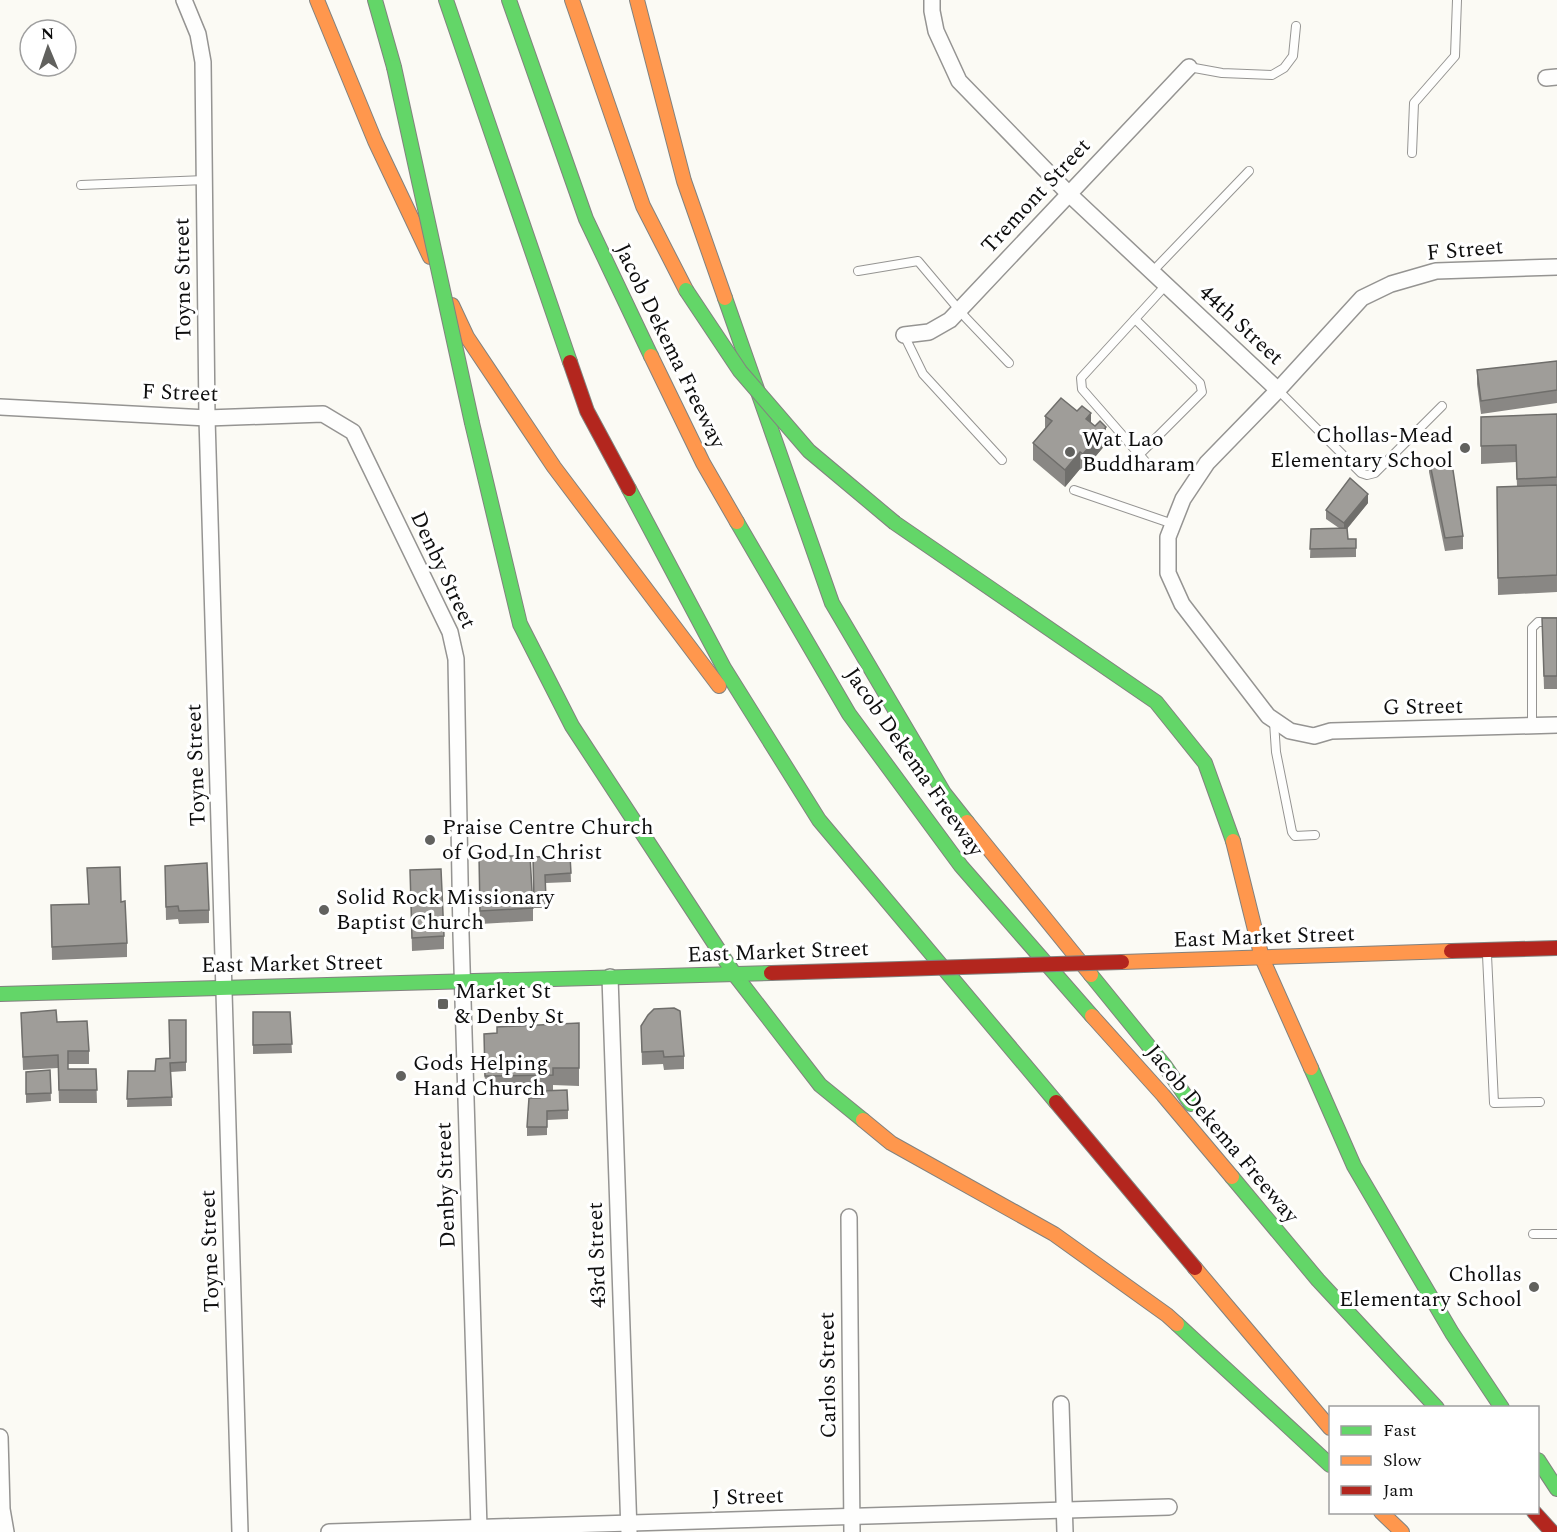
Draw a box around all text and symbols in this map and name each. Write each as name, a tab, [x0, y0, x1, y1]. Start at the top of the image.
north arrow	[18, 18, 78, 78]
text: N	[41, 22, 54, 46]
street label: Tremont Street	[973, 130, 1099, 261]
street label: Toyne Street	[165, 217, 201, 341]
street label: F Street	[1425, 230, 1505, 270]
street label: Jacob Dekema Freeway	[606, 238, 735, 456]
street label: 44th Street	[1191, 277, 1291, 373]
street label: F Street	[141, 375, 219, 411]
place label: Chollas-Mead Elementary School	[1270, 419, 1453, 477]
place label: Wat Lao Buddharam	[1082, 423, 1196, 481]
marker: Chollas-Mead Elementary School	[1458, 441, 1472, 455]
marker: Wat Lao Buddharam	[1063, 445, 1077, 459]
street label: Denby Street	[401, 506, 485, 634]
street label: Jacob Dekema Freeway	[836, 660, 993, 865]
street label: G Street	[1383, 690, 1464, 724]
street label: Toyne Street	[177, 703, 215, 827]
place label: Praise Centre Church of God In Christ	[442, 811, 654, 869]
marker: Praise Centre Church of God In Christ	[423, 833, 437, 847]
place label: Solid Rock Missionary Baptist Church	[336, 881, 556, 939]
marker: Solid Rock Missionary Baptist Church	[317, 903, 331, 917]
street label: East Market Street	[1173, 917, 1356, 957]
street label: East Market Street	[687, 932, 870, 972]
street label: East Market Street	[201, 946, 383, 982]
place label: Market St & Denby St	[455, 975, 564, 1033]
marker: Market St & Denby St	[436, 997, 450, 1011]
street label: Jacob Dekema Freeway	[1137, 1037, 1308, 1232]
place label: Gods Helping Hand Church	[413, 1047, 548, 1105]
marker: Gods Helping Hand Church	[394, 1069, 408, 1083]
street label: Denby Street	[427, 1121, 465, 1249]
street label: Toyne Street	[191, 1189, 229, 1313]
street label: 43rd Street	[579, 1201, 615, 1309]
place label: Chollas Elementary School	[1339, 1258, 1522, 1316]
marker: Chollas Elementary School	[1527, 1280, 1541, 1294]
street label: Carlos Street	[810, 1311, 846, 1439]
legend	[1329, 1406, 1539, 1514]
text: Fast	[1383, 1417, 1416, 1444]
text: Slow	[1383, 1447, 1422, 1474]
text: Jam	[1383, 1477, 1414, 1504]
street label: J Street	[712, 1479, 785, 1515]

